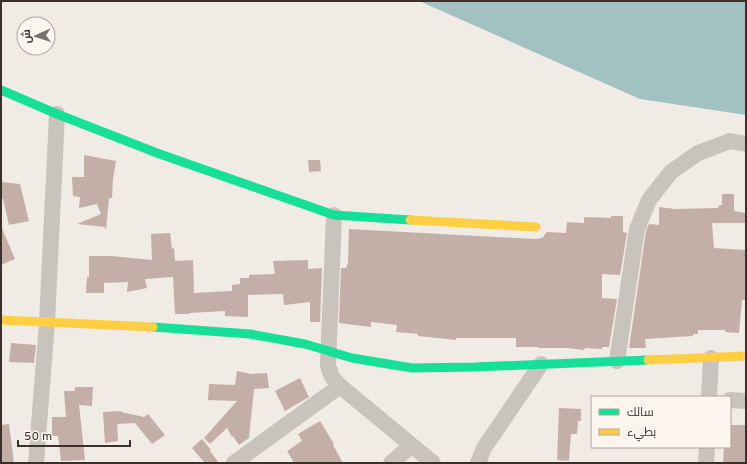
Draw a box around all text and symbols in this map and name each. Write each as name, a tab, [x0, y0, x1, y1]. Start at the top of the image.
north arrow	[16, 16, 56, 56]
text: ش	[20, 29, 34, 44]
legend	[591, 396, 731, 448]
text: سالك	[627, 405, 654, 421]
scale bar	[18, 422, 130, 448]
text: بطيء	[627, 425, 656, 442]
text: 50 m	[24, 429, 52, 445]

